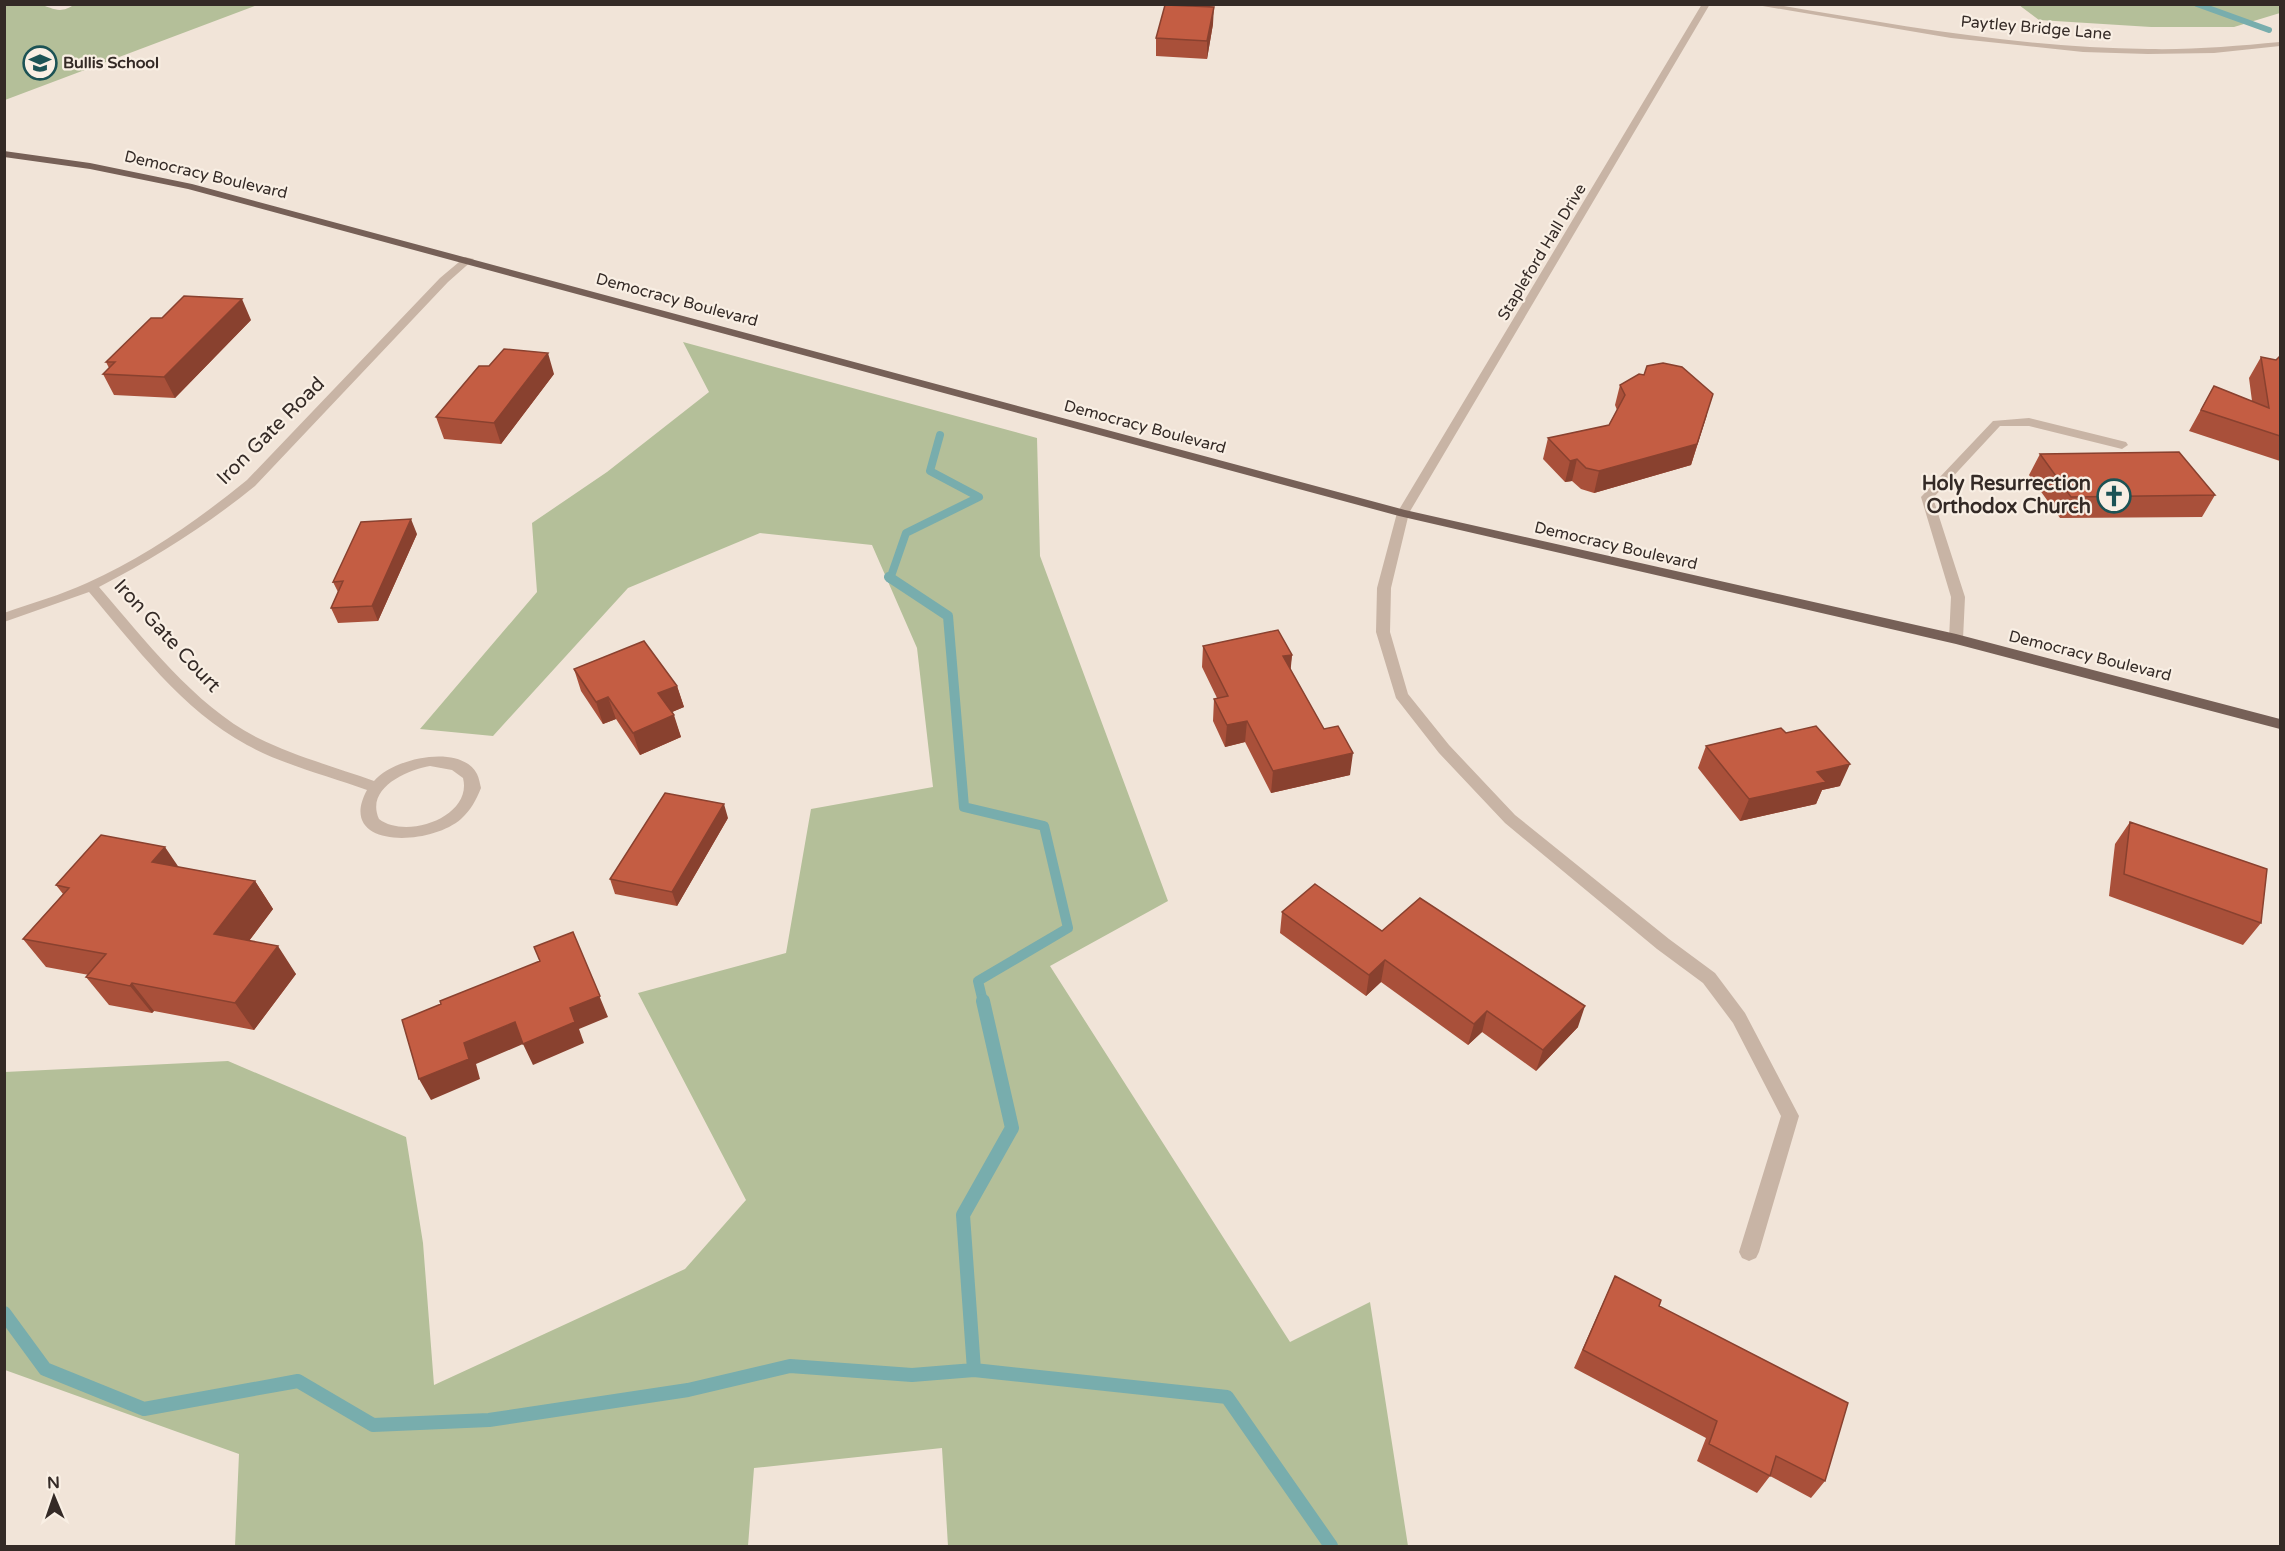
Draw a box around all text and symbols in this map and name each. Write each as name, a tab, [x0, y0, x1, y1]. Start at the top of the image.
street label: Paytley Bridge Lane	[1960, 11, 2112, 45]
school or university icon: Bullis School	[22, 45, 58, 81]
place label: Bullis School	[63, 53, 159, 73]
street label: Democracy Boulevard	[122, 146, 290, 204]
street label: Stapleford Hall Drive	[1493, 180, 1591, 324]
street label: Democracy Boulevard	[594, 269, 760, 331]
street label: Iron Gate Road	[212, 372, 330, 490]
street label: Democracy Boulevard	[1062, 396, 1228, 458]
place label: Holy Resurrection Orthodox Church	[1922, 472, 2091, 519]
church icon: Holy Resurrection Orthodox Church	[2096, 478, 2132, 514]
street label: Democracy Boulevard	[1532, 517, 1700, 575]
street label: Iron Gate Court	[109, 575, 226, 698]
street label: Democracy Boulevard	[2007, 626, 2173, 686]
north arrow	[24, 1467, 84, 1527]
text: N	[47, 1473, 60, 1493]

